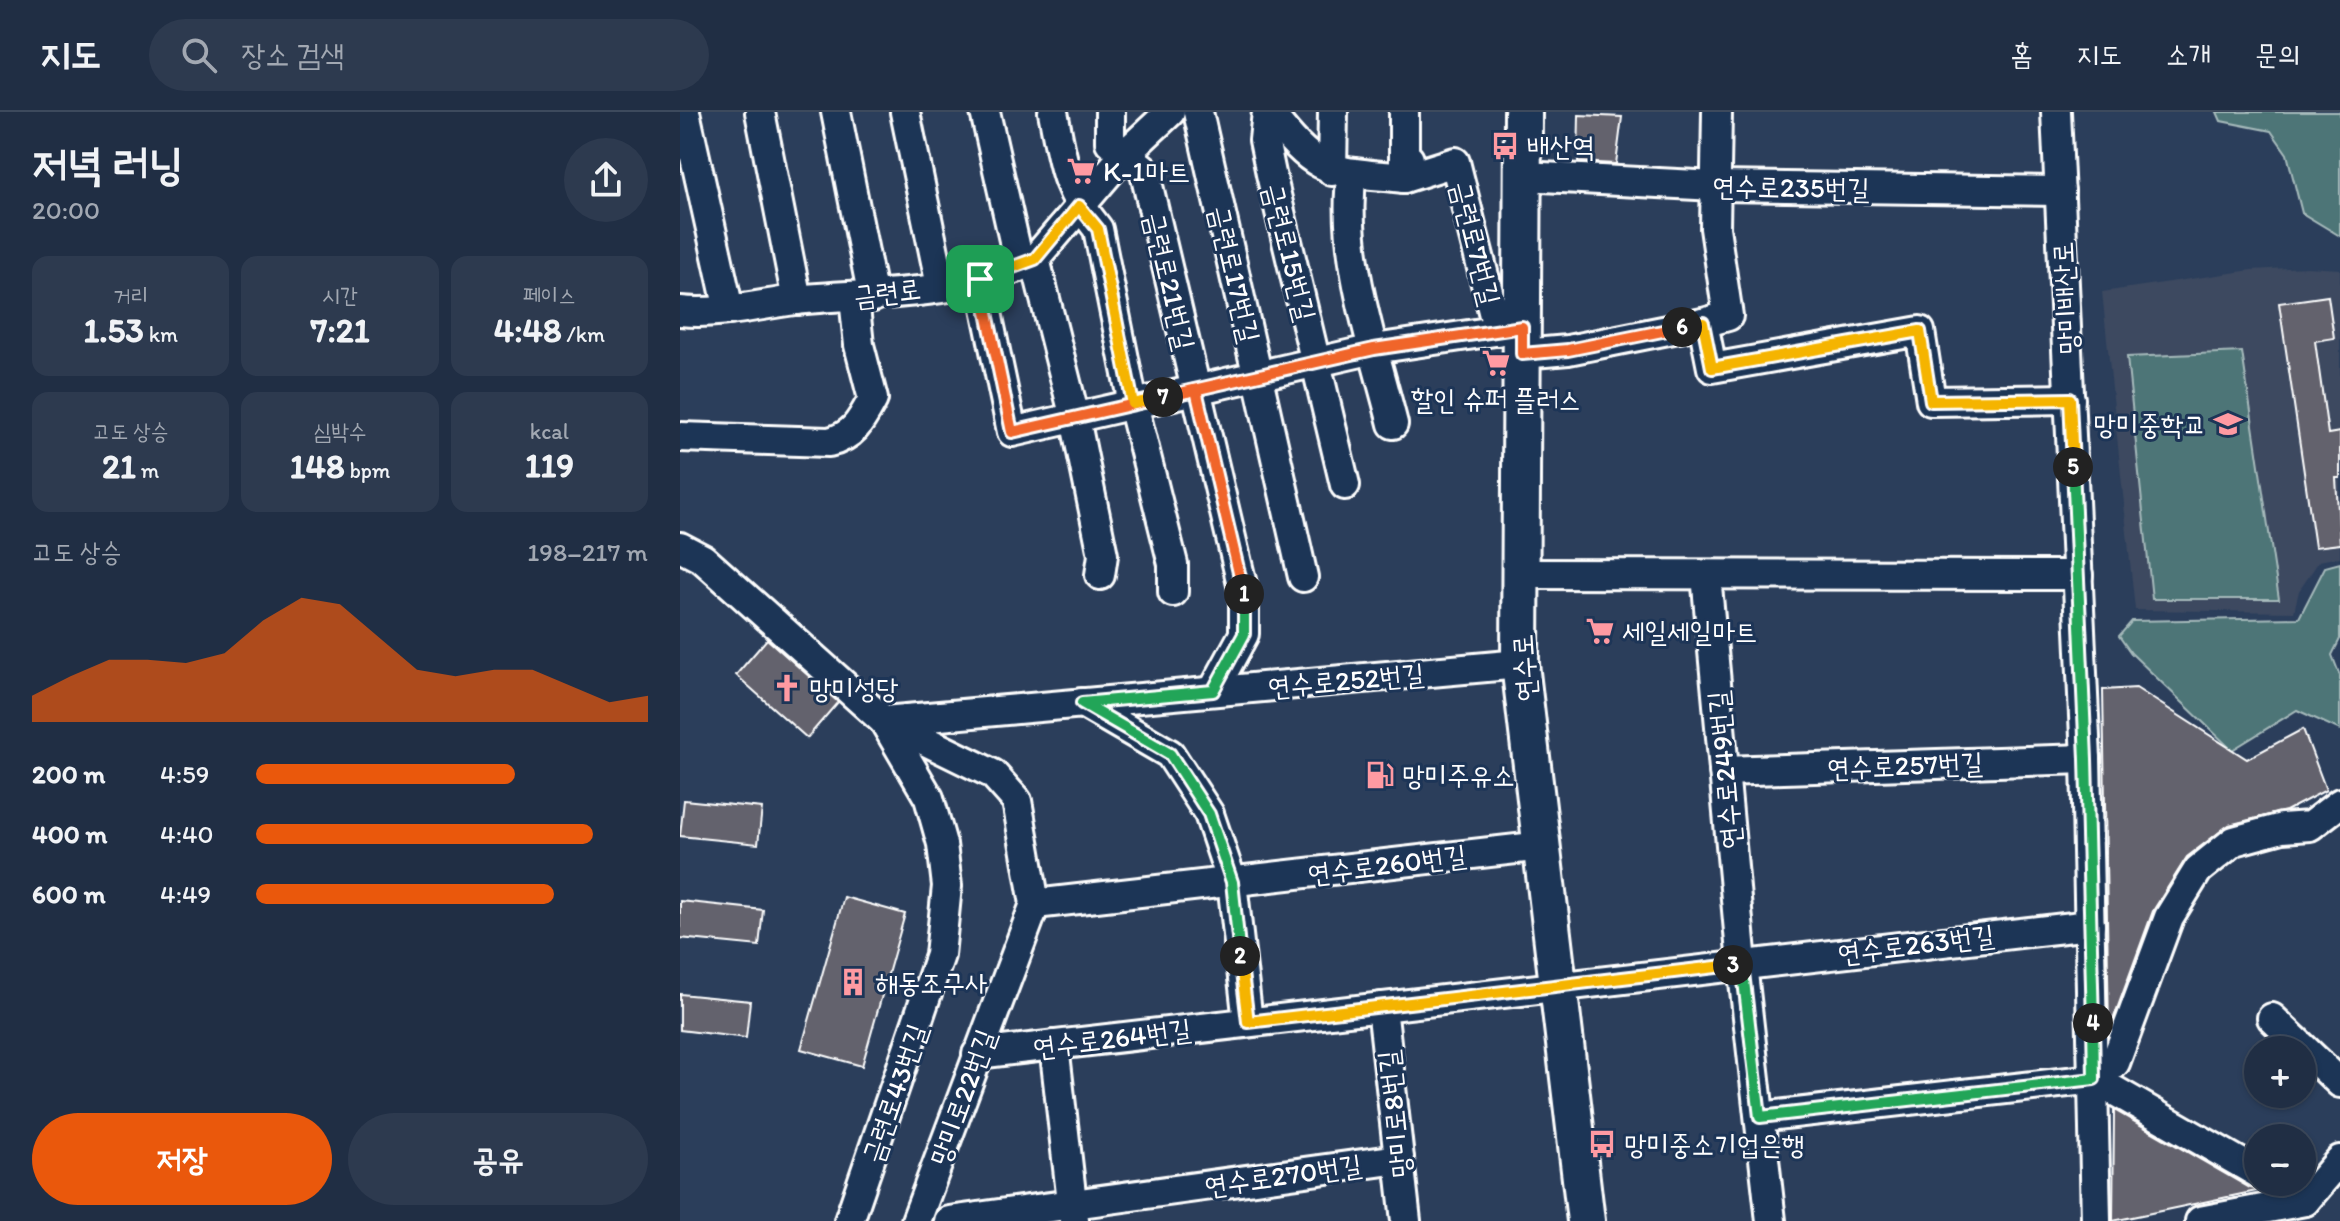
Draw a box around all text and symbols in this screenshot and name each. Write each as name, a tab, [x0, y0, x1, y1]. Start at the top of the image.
search box	[149, 19, 709, 91]
text: 지도	[40, 31, 101, 77]
icon: search	[177, 33, 221, 77]
text: 장소 검색	[241, 36, 344, 73]
text: 홈	[2010, 37, 2033, 71]
text: 지도	[2077, 37, 2122, 71]
text: 소개	[2166, 37, 2211, 71]
text: 문의	[2255, 37, 2300, 71]
place label: 배산역	[1527, 129, 1595, 163]
bus stop icon: 배산역	[1490, 131, 1520, 161]
text: 저녁 러닝	[32, 137, 184, 190]
button: share	[564, 138, 648, 222]
place label: K-1마트	[1103, 154, 1190, 188]
supermarket icon: K-1마트	[1066, 156, 1096, 186]
street label: 연수로235번길	[1712, 169, 1870, 205]
street label: 금련로7번길	[1444, 177, 1508, 309]
street label: 금련로15번길	[1257, 180, 1323, 324]
text: 20:00	[32, 194, 100, 226]
street label: 금련로17번길	[1203, 202, 1267, 346]
street label: 금련로21번길	[1138, 209, 1202, 353]
street label: 망미배산로	[2045, 241, 2085, 355]
pin	[946, 245, 1014, 313]
icon: arrive	[958, 257, 1002, 301]
street label: 금련로	[851, 271, 923, 313]
text: 거리	[113, 282, 148, 309]
text: 시간	[322, 282, 358, 309]
text: 페이스	[523, 282, 576, 309]
pin: 6	[1662, 307, 1702, 347]
text: 1.53	[83, 310, 144, 351]
text: 7:21	[311, 310, 369, 351]
text: 4:48	[494, 310, 562, 351]
text: 6	[1676, 313, 1688, 340]
text: km	[144, 321, 178, 348]
text: /km	[562, 321, 605, 348]
supermarket icon: 할인 슈퍼 플러스	[1481, 348, 1511, 378]
pin: 7	[1143, 377, 1183, 417]
place label: 할인 슈퍼 플러스	[1411, 382, 1581, 416]
text: 7	[1158, 383, 1168, 410]
place label: 망미중학교	[2093, 407, 2206, 441]
school or university icon: 망미중학교	[2213, 409, 2243, 439]
text: 고도 상승	[93, 418, 169, 445]
text: 심박수	[313, 418, 367, 445]
text: kcal	[530, 418, 569, 445]
text: 119	[525, 445, 574, 486]
text: 21	[102, 446, 136, 487]
text: 148	[290, 446, 345, 487]
pin: 5	[2053, 447, 2093, 487]
text: 5	[2067, 453, 2079, 480]
text: m	[136, 457, 159, 484]
text: bpm	[345, 457, 390, 484]
text: 고도 상승	[32, 536, 122, 568]
text: 198–217 m	[527, 536, 648, 568]
pin: 1	[1224, 574, 1264, 614]
text: 1	[1239, 580, 1249, 607]
place label: 세일세일마트	[1622, 614, 1757, 648]
supermarket icon: 세일세일마트	[1585, 616, 1615, 646]
street label: 연수로	[1505, 633, 1543, 703]
street label: 연수로252번길	[1266, 656, 1426, 704]
place label: 망미성당	[809, 671, 899, 705]
church icon: 망미성당	[772, 673, 802, 703]
street label: 연수로249번길	[1700, 689, 1748, 851]
street label: 연수로257번길	[1826, 745, 1984, 785]
text: 200 m	[32, 758, 105, 790]
text: 4:59	[160, 758, 209, 790]
place label: 망미주유소	[1402, 758, 1515, 792]
fuel station icon: 망미주유소	[1365, 760, 1395, 790]
text: 400 m	[32, 818, 107, 850]
text: 4:40	[160, 818, 214, 850]
street label: 연수로260번길	[1306, 837, 1468, 891]
text: 600 m	[32, 878, 106, 910]
text: 4:49	[160, 878, 211, 910]
street label: 연수로263번길	[1836, 918, 1996, 970]
pin: 2	[1220, 936, 1260, 976]
text: 2	[1234, 942, 1246, 969]
pin: 3	[1713, 945, 1753, 985]
text: 3	[1727, 951, 1739, 978]
place label: 해동조구사	[875, 965, 988, 999]
building icon: 해동조구사	[838, 967, 868, 997]
pin: 4	[2073, 1003, 2113, 1043]
text: 4	[2086, 1009, 2100, 1036]
street label: 연수로264번길	[1031, 1011, 1193, 1065]
street label: 금련로43번길	[854, 1019, 934, 1167]
street label: 망미로22번길	[922, 1024, 1002, 1170]
map controls	[2244, 1036, 2316, 1196]
button: +	[2244, 1036, 2316, 1108]
street label: 망미로8번길	[1370, 1049, 1418, 1179]
button: 저장	[32, 1113, 332, 1205]
button: 공유	[348, 1113, 648, 1205]
button: −	[2244, 1124, 2316, 1196]
place label: 망미중소기업은행	[1624, 1127, 1804, 1161]
bus stop icon: 망미중소기업은행	[1587, 1129, 1617, 1159]
street label: 연수로270번길	[1202, 1147, 1364, 1203]

